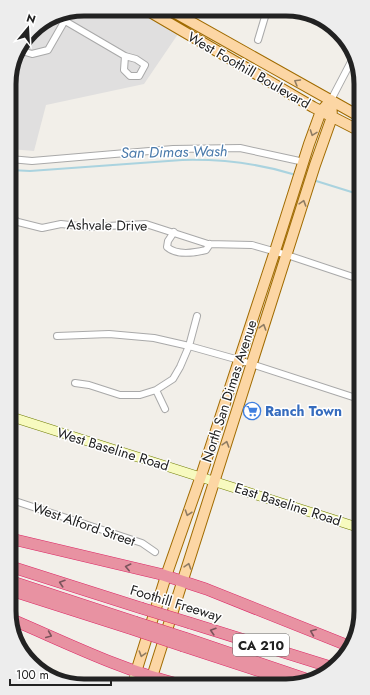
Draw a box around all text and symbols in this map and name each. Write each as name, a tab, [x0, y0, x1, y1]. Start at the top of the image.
north arrow	[8, 8, 48, 48]
text: N	[24, 10, 38, 27]
street label: West Foothill Boulevard	[184, 27, 314, 113]
one-way arrow	[294, 79, 301, 86]
one-way arrow	[309, 130, 317, 137]
water label: San Dimas Wash	[120, 140, 228, 164]
one-way arrow	[298, 200, 307, 207]
street label: Ashvale Drive	[66, 214, 148, 236]
street label: North San Dimas Avenue	[197, 317, 261, 465]
one-way arrow	[259, 324, 267, 331]
supermarket icon: Ranch Town	[242, 401, 262, 421]
place label: Ranch Town	[265, 401, 342, 421]
street label: West Baseline Road	[54, 422, 172, 476]
one-way arrow	[221, 440, 230, 447]
street label: East Baseline Road	[232, 477, 344, 531]
street label: West Alford Street	[30, 497, 139, 551]
one-way arrow	[184, 510, 193, 517]
one-way arrow	[125, 563, 132, 571]
one-way arrow	[183, 563, 192, 570]
one-way arrow	[58, 579, 65, 588]
street label: Foothill Freeway	[128, 580, 225, 627]
one-way arrow	[210, 627, 217, 636]
one-way arrow	[310, 628, 317, 636]
one-way arrow	[45, 631, 52, 639]
road number: CA 210	[233, 634, 289, 656]
one-way arrow	[138, 650, 147, 657]
scale bar	[10, 661, 111, 687]
text: 100 m	[16, 666, 49, 684]

